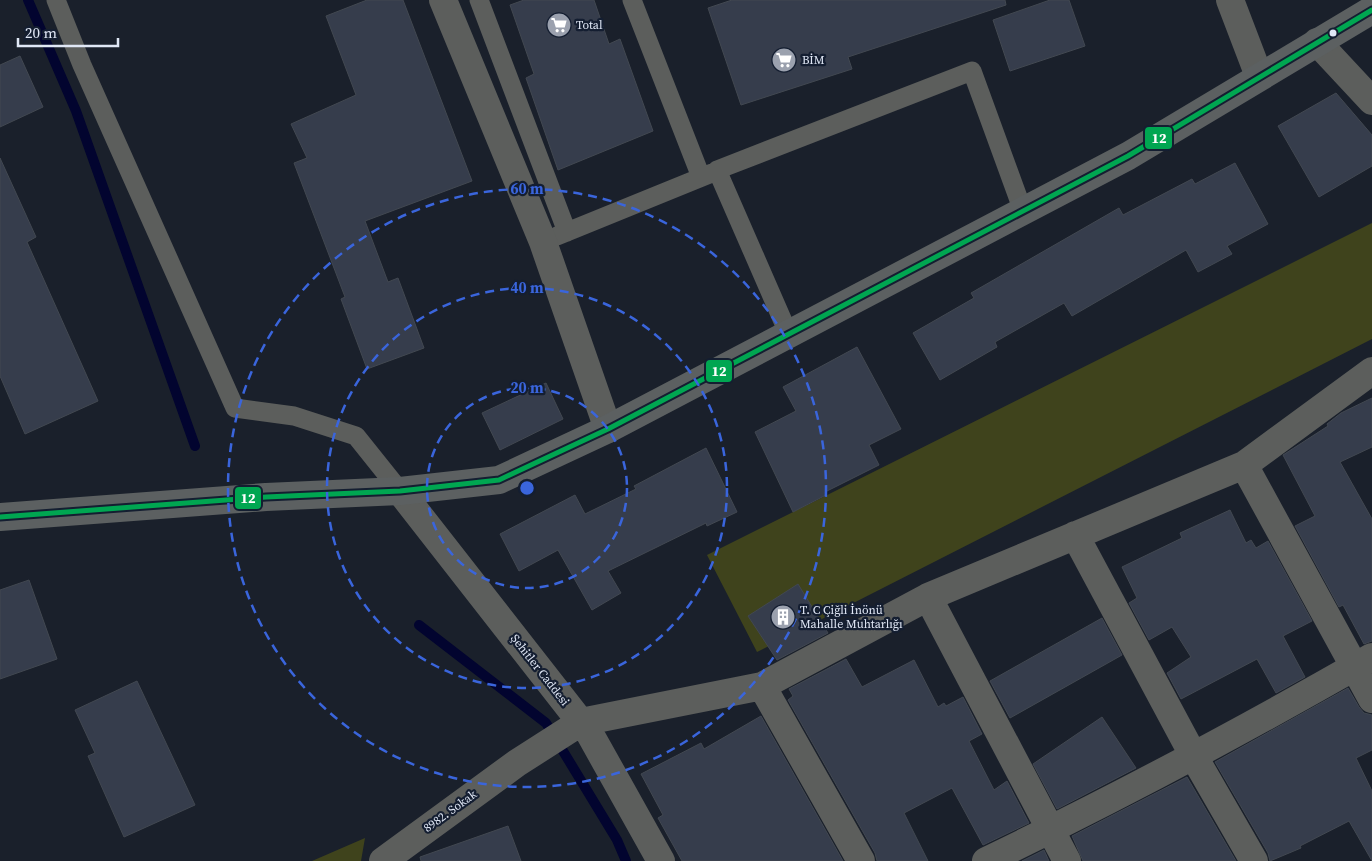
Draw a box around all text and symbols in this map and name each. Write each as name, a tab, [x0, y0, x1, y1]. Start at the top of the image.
supermarket icon: Total	[546, 12, 572, 38]
scale bar	[18, 15, 118, 47]
place label: Total	[576, 17, 603, 33]
text: 20 m	[25, 22, 57, 43]
unlabelled marker	[1328, 28, 1338, 38]
supermarket icon: BİM	[771, 47, 797, 73]
place label: BİM	[802, 52, 825, 68]
line badge: 12	[1144, 126, 1173, 150]
text: 12	[1151, 128, 1167, 148]
text: 60 m	[510, 178, 544, 199]
text: 40 m	[510, 277, 544, 298]
line badge: 12	[705, 359, 733, 383]
text: 12	[711, 361, 727, 381]
text: 20 m	[510, 377, 544, 398]
centre of rings	[518, 479, 536, 497]
line badge: 12	[234, 486, 262, 510]
text: 12	[240, 488, 256, 508]
place label: T. C Çiğli İnönü Mahalle Muhtarlığı	[800, 602, 903, 632]
building icon: T. C Çiğli İnönü Mahalle Muhtarlığı	[770, 604, 796, 630]
street label: Şehitler Caddesi	[507, 631, 573, 709]
street label: 8982. Sokak	[420, 786, 480, 836]

